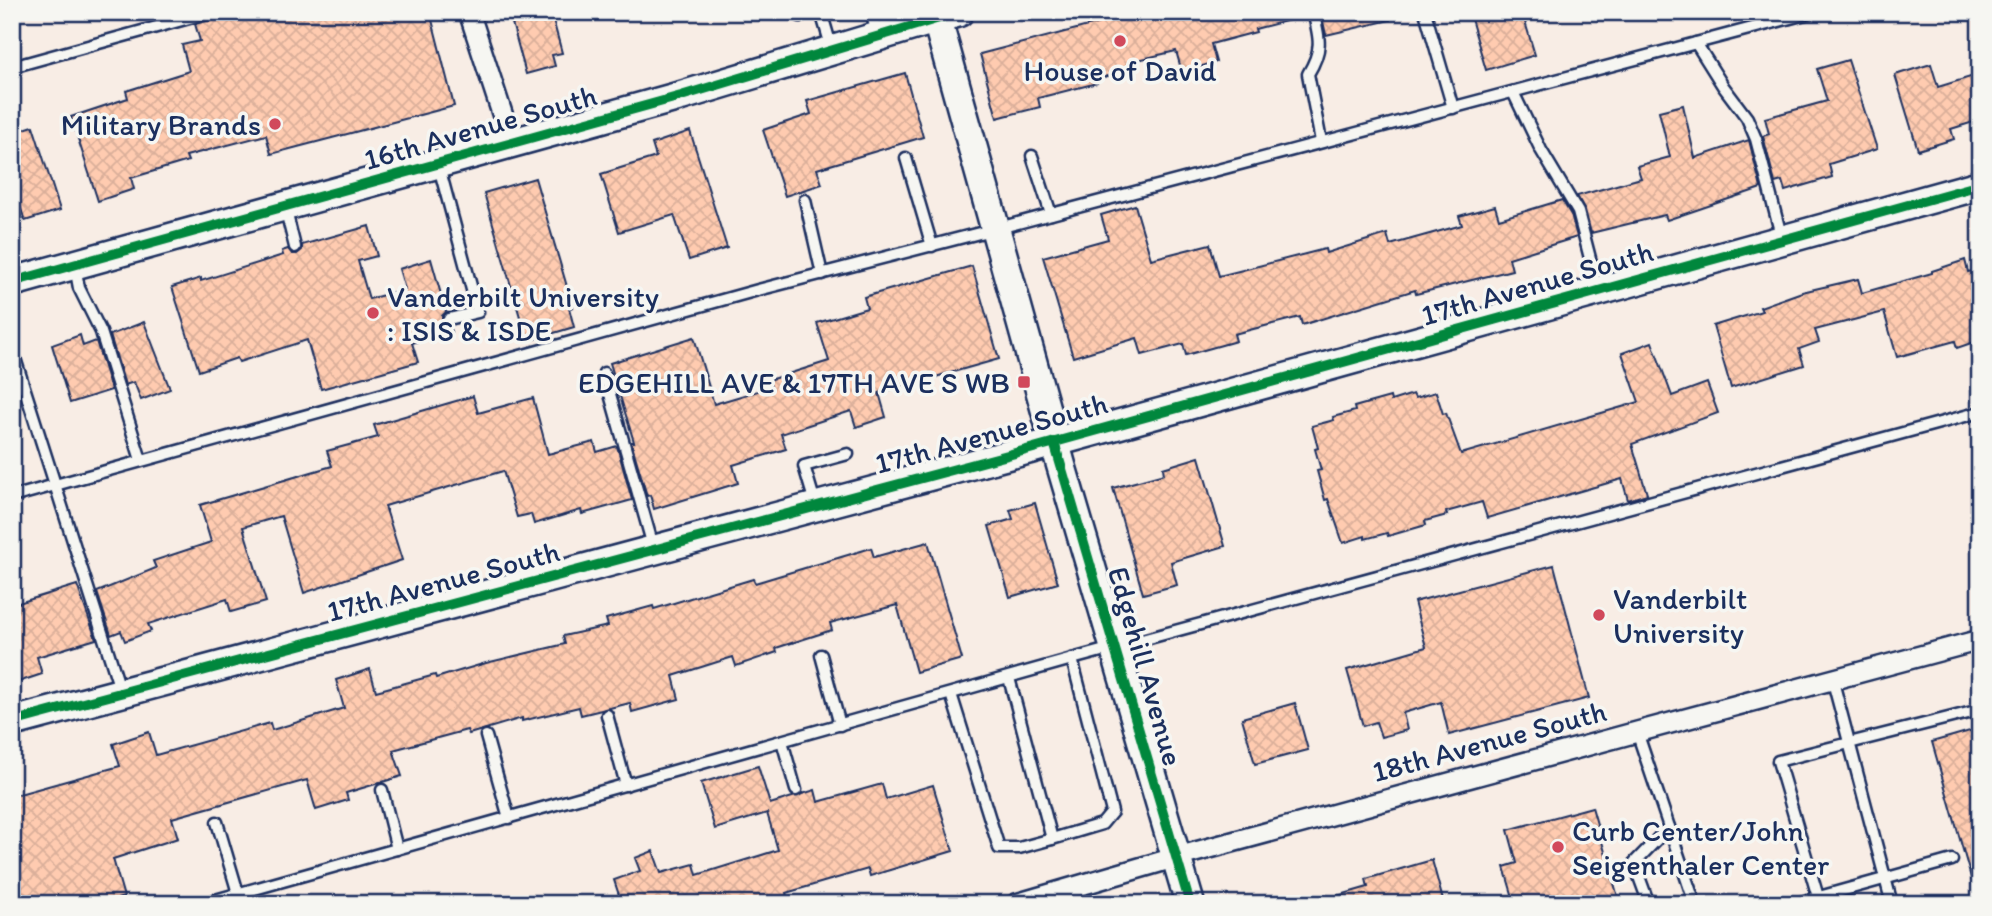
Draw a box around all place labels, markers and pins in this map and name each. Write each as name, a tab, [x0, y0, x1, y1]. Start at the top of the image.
marker: House of David	[1112, 33, 1128, 49]
place label: House of David	[1023, 52, 1217, 89]
place label: Military Brands	[61, 106, 261, 143]
marker: Military Brands	[267, 116, 283, 132]
place label: Vanderbilt University : ISIS & ISDE	[387, 278, 659, 349]
marker: Vanderbilt University : ISIS & ISDE	[365, 305, 381, 321]
place label: EDGEHILL AVE & 17TH AVE S WB	[578, 364, 1010, 401]
marker: EDGEHILL AVE & 17TH AVE S WB	[1016, 374, 1032, 390]
place label: Vanderbilt University	[1613, 580, 1747, 651]
marker: Vanderbilt University	[1591, 607, 1607, 623]
place label: Curb Center/John Seigenthaler Center	[1572, 812, 1829, 883]
marker: Curb Center/John Seigenthaler Center	[1550, 839, 1566, 855]

